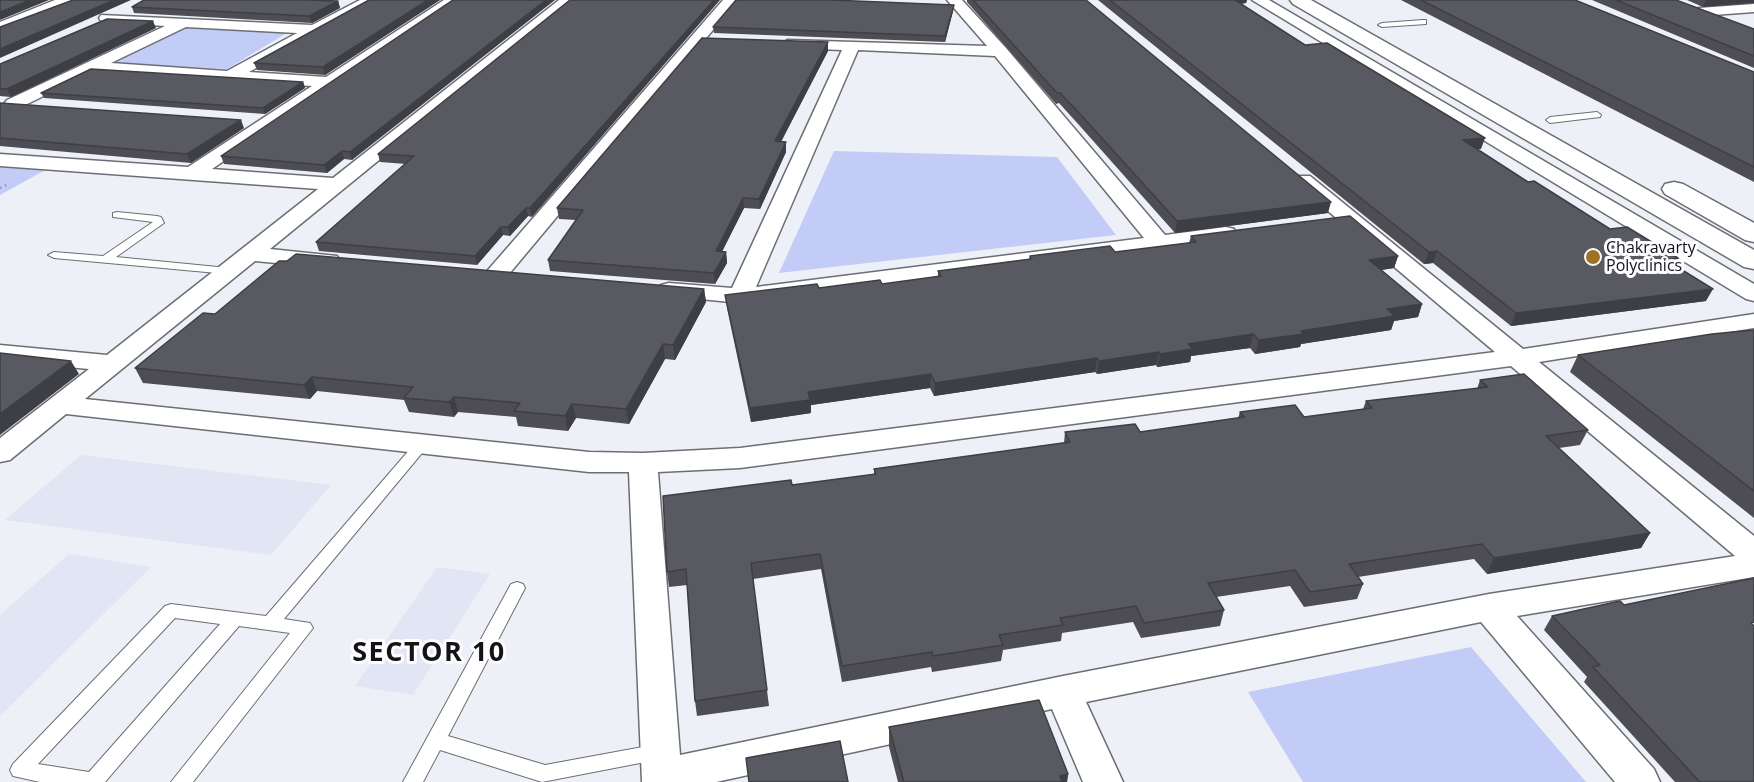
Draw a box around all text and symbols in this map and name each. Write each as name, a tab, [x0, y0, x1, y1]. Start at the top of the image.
place label: Chakravarty Polyclinics	[1606, 238, 1696, 276]
marker: Chakravarty Polyclinics	[1584, 248, 1602, 266]
district label: SECTOR 10	[352, 637, 506, 669]

